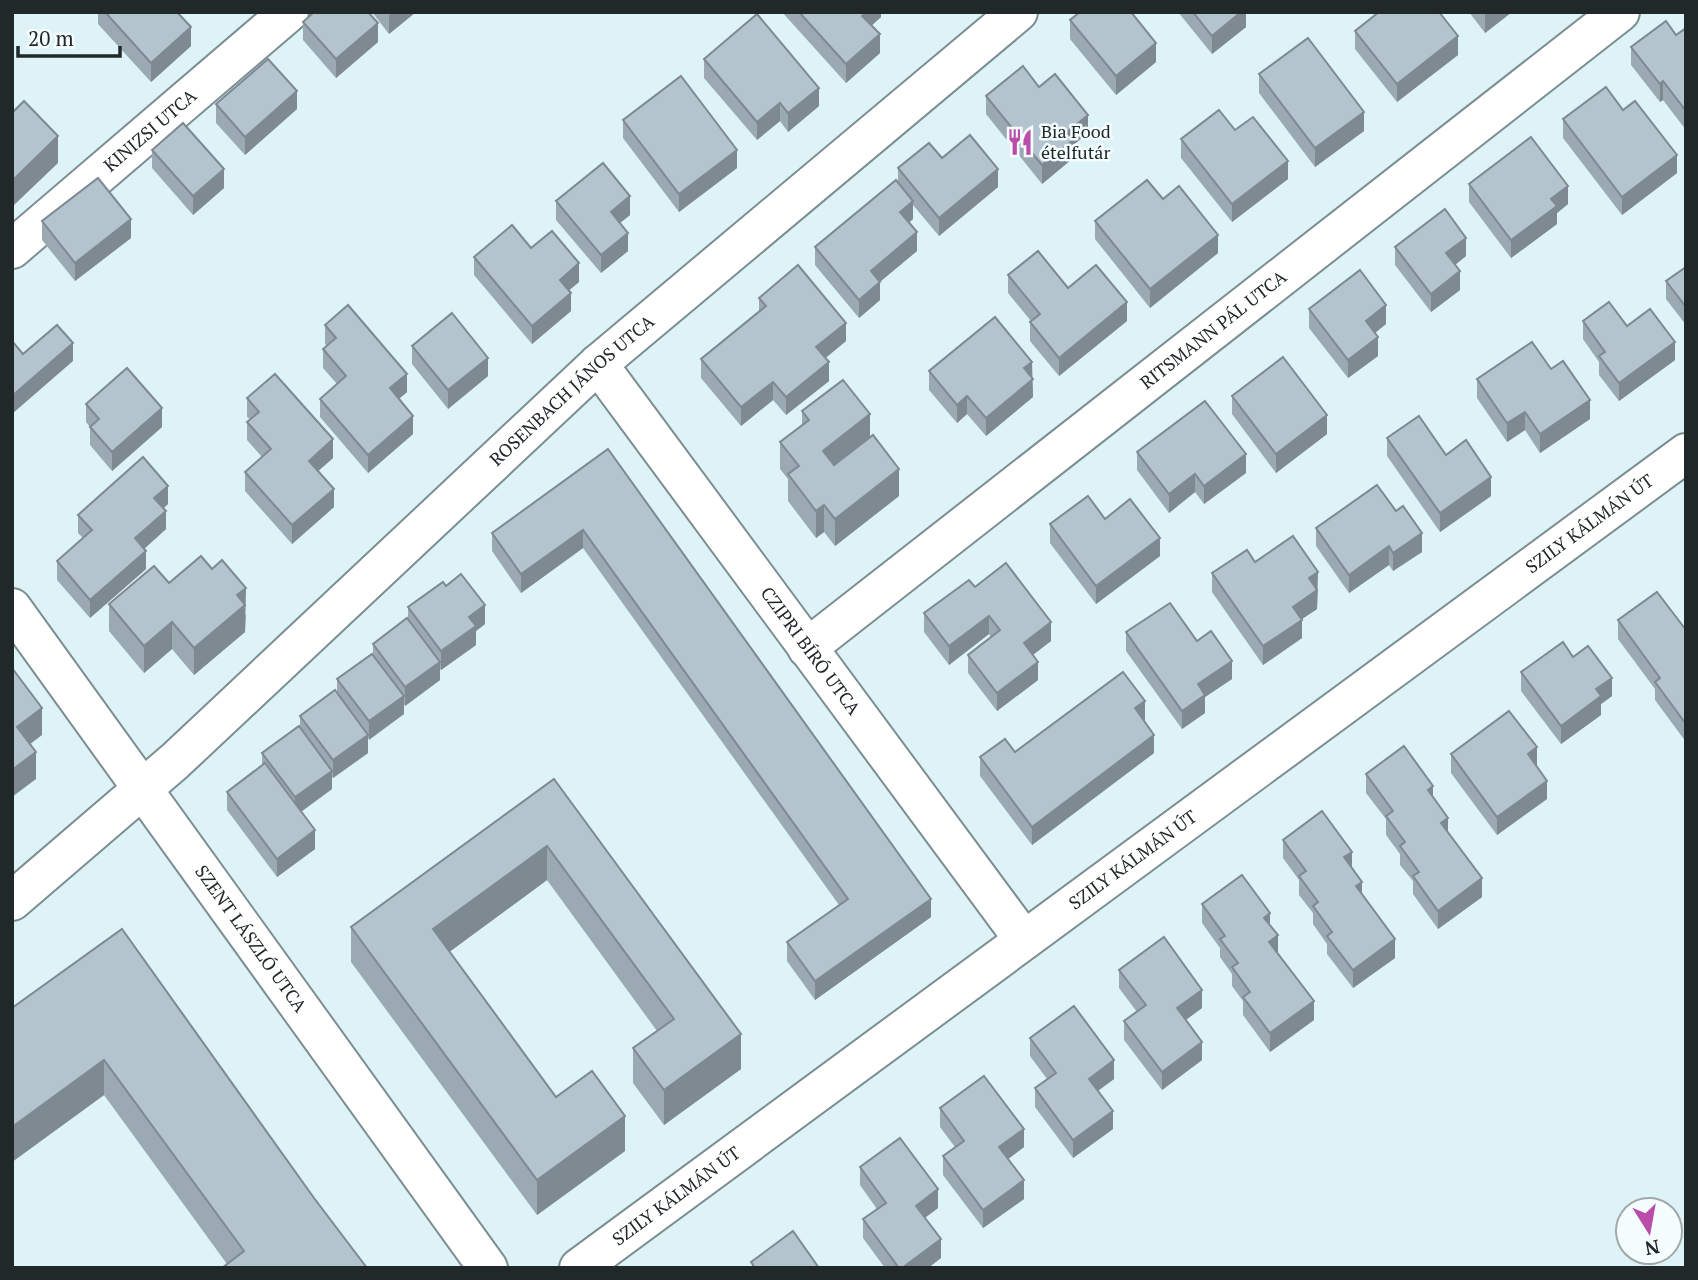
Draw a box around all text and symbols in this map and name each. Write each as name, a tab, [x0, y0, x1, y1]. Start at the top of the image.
scale bar	[18, 14, 119, 58]
text: 20 m	[28, 24, 74, 52]
street label: KINIZSI UTCA	[98, 83, 202, 176]
place label: Bia Food ételfutár	[1041, 119, 1111, 164]
restaurant icon: Bia Food ételfutár	[1005, 127, 1035, 157]
street label: RITSMANN PÁL UTCA	[1135, 264, 1291, 394]
street label: ROSENBACH JÁNOS UTCA	[484, 309, 659, 471]
street label: SZILY KÁLMÁN ÚT	[1520, 468, 1658, 578]
street label: CZIPRI BÍRÓ UTCA	[756, 581, 867, 720]
street label: SZILY KÁLMÁN ÚT	[1064, 804, 1201, 914]
street label: SZENT LÁSZLÓ UTCA	[190, 860, 313, 1017]
street label: SZILY KÁLMÁN ÚT	[607, 1140, 745, 1251]
north arrow	[1614, 1196, 1684, 1266]
text: N	[1642, 1235, 1662, 1262]

